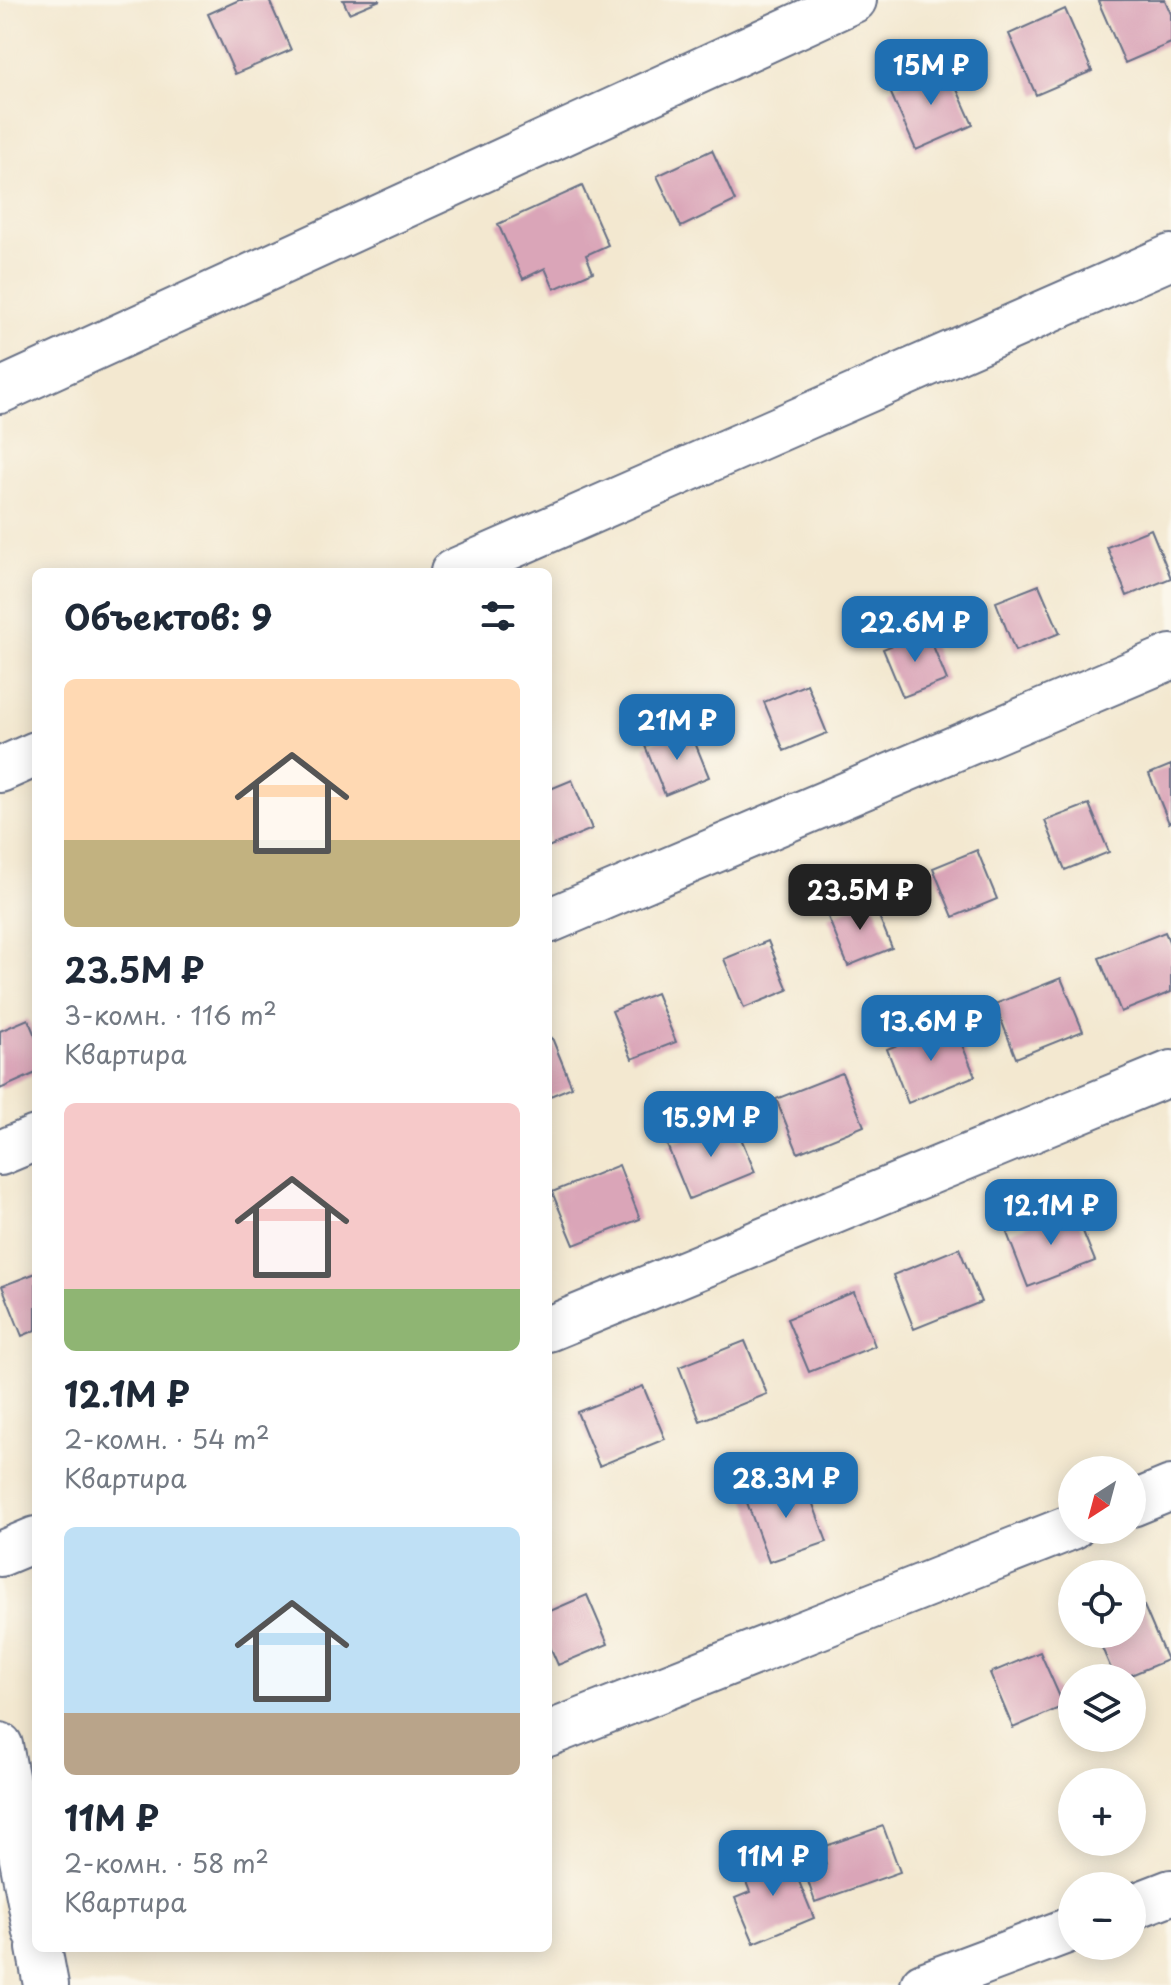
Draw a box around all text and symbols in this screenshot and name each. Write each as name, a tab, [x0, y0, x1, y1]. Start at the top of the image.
pin: 15M ₽	[875, 39, 987, 107]
text: 15M ₽	[893, 45, 969, 84]
text: Объектов: 9	[64, 590, 272, 642]
icon: filters	[476, 594, 520, 638]
pin: 22.6M ₽	[841, 596, 989, 664]
text: 22.6M ₽	[860, 602, 970, 641]
pin: 21M ₽	[621, 694, 733, 762]
text: 21M ₽	[637, 700, 717, 739]
icon: home	[220, 731, 364, 875]
pin: 23.5M ₽	[786, 864, 934, 932]
text: 23.5M ₽	[806, 870, 914, 909]
text: 23.5M ₽	[64, 943, 204, 995]
text: 3-комн. · 116 m²	[64, 995, 277, 1034]
pin: 13.6M ₽	[857, 995, 1005, 1063]
text: 13.6M ₽	[879, 1001, 983, 1040]
text: Квартира	[64, 1034, 187, 1073]
pin: 15.9M ₽	[637, 1091, 785, 1159]
text: 15.9M ₽	[662, 1097, 760, 1136]
icon: home	[220, 1155, 364, 1299]
pin: 12.1M ₽	[977, 1179, 1125, 1247]
text: 12.1M ₽	[1003, 1185, 1099, 1224]
text: 12.1M ₽	[64, 1367, 190, 1419]
text: 2-комн. · 54 m²	[64, 1419, 270, 1458]
pin: 28.3M ₽	[712, 1452, 860, 1520]
north arrow	[1058, 1456, 1146, 1544]
map controls	[1058, 1456, 1146, 1960]
text: Квартира	[64, 1458, 187, 1497]
text: 28.3M ₽	[732, 1458, 840, 1497]
button: locate	[1058, 1560, 1146, 1648]
icon: home	[220, 1579, 364, 1723]
button: layers	[1058, 1664, 1146, 1752]
button: +	[1058, 1768, 1146, 1856]
text: 11M ₽	[64, 1791, 159, 1843]
pin: 11M ₽	[717, 1830, 829, 1898]
text: 11M ₽	[737, 1836, 809, 1875]
text: 2-комн. · 58 m²	[64, 1843, 269, 1882]
button: −	[1058, 1872, 1146, 1960]
text: Квартира	[64, 1882, 187, 1921]

